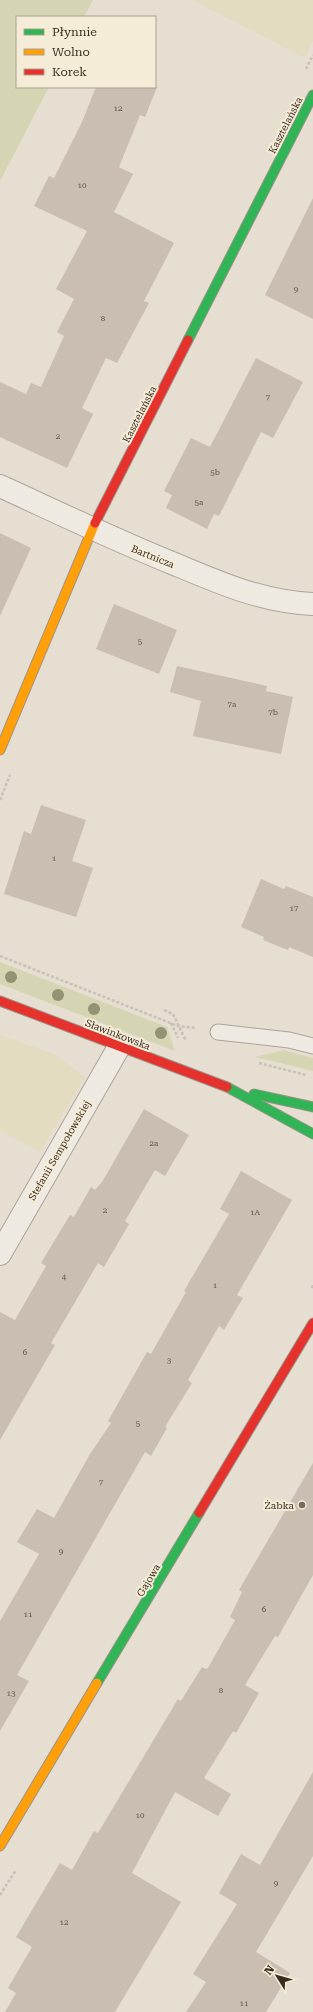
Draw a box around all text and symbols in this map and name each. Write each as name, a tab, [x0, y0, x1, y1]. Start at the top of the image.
legend	[16, 16, 156, 88]
text: Płynnie	[52, 25, 97, 39]
text: Wolno	[52, 45, 90, 59]
text: Korek	[52, 65, 87, 79]
street label: Kasztelańska	[266, 95, 305, 155]
house number: 12	[114, 104, 123, 113]
house number: 10	[78, 181, 87, 190]
house number: 9	[294, 285, 299, 294]
house number: 8	[101, 314, 106, 323]
street label: Kasztelańska	[120, 384, 159, 444]
house number: 7	[266, 393, 271, 402]
house number: 2	[56, 432, 61, 441]
house number: 5b	[210, 468, 220, 477]
house number: 5a	[195, 498, 204, 507]
street label: Bartnicza	[130, 543, 176, 570]
house number: 5	[138, 637, 143, 646]
house number: 7a	[228, 700, 237, 709]
house number: 7b	[268, 708, 278, 717]
house number: 1	[52, 854, 57, 863]
house number: 17	[290, 904, 299, 913]
street label: Sławinkowska	[84, 1017, 152, 1052]
street label: Stefanii Sempołowskiej	[26, 1098, 93, 1202]
house number: 2a	[150, 1139, 159, 1148]
house number: 2	[103, 1206, 108, 1215]
house number: 1A	[250, 1208, 260, 1217]
house number: 4	[62, 1273, 67, 1282]
house number: 1	[213, 1281, 218, 1290]
house number: 6	[23, 1348, 28, 1357]
house number: 3	[167, 1356, 172, 1365]
house number: 5	[136, 1419, 141, 1428]
house number: 7	[99, 1478, 104, 1487]
place label: Żabka	[264, 1500, 295, 1511]
marker: Żabka	[297, 1500, 307, 1510]
house number: 9	[59, 1547, 64, 1556]
street label: Gajowa	[134, 1562, 163, 1598]
house number: 6	[262, 1605, 267, 1614]
house number: 11	[24, 1610, 33, 1619]
house number: 8	[219, 1686, 224, 1695]
house number: 13	[7, 1689, 16, 1698]
house number: 10	[136, 1811, 145, 1820]
house number: 9	[274, 1879, 279, 1888]
house number: 12	[60, 1918, 69, 1927]
north arrow	[257, 1956, 297, 1996]
text: N	[262, 1963, 277, 1978]
house number: 11	[240, 1999, 249, 2008]

